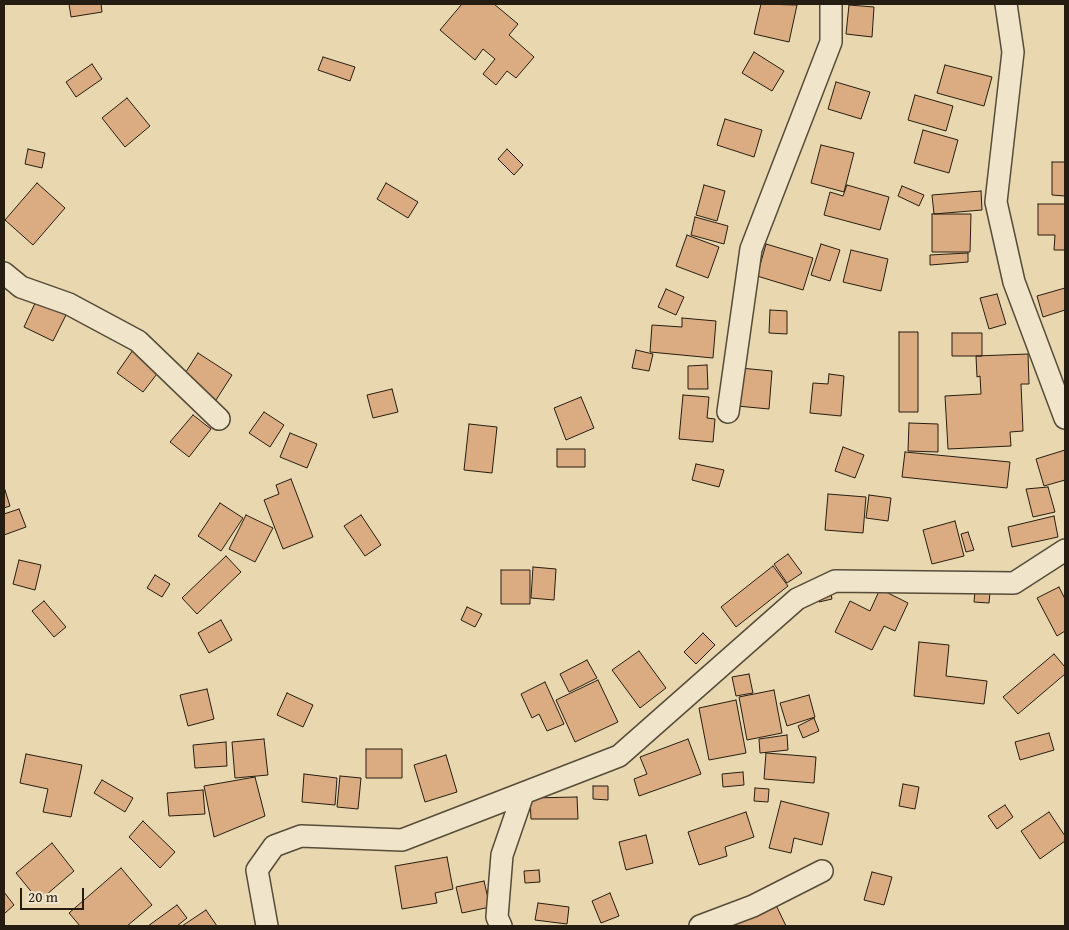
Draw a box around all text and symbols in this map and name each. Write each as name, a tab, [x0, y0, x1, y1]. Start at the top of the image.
scale bar	[22, 878, 86, 910]
text: 20 m	[28, 886, 58, 907]

